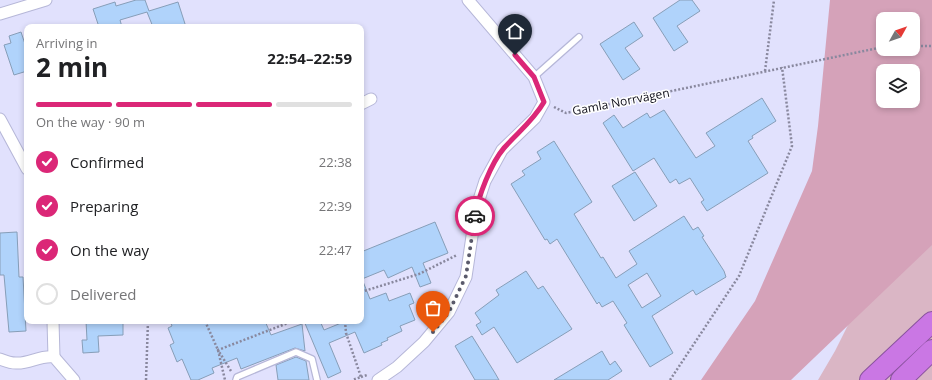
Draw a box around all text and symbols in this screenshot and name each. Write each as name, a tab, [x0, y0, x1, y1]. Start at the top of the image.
north arrow	[876, 12, 920, 56]
map controls	[876, 12, 920, 108]
pin	[498, 14, 532, 55]
icon: home	[504, 20, 526, 42]
text: Arriving in	[36, 34, 98, 52]
text: 22:54–22:59	[267, 48, 352, 68]
text: 2 min	[36, 49, 108, 85]
button: layers	[876, 64, 920, 108]
street label: Gamla Norrvägen	[571, 84, 671, 119]
text: On the way · 90 m	[36, 113, 145, 131]
icon: check	[36, 151, 58, 173]
text: Confirmed	[70, 152, 144, 172]
text: 22:38	[319, 153, 352, 171]
icon: check	[36, 195, 58, 217]
text: Preparing	[70, 196, 138, 216]
courier	[455, 196, 495, 236]
text: 22:39	[319, 197, 352, 215]
icon: car	[464, 205, 486, 227]
icon: check	[36, 239, 58, 261]
text: On the way	[70, 240, 149, 260]
text: 22:47	[319, 241, 352, 259]
text: Delivered	[70, 284, 137, 304]
pin	[416, 291, 450, 332]
icon: bag	[422, 297, 444, 319]

